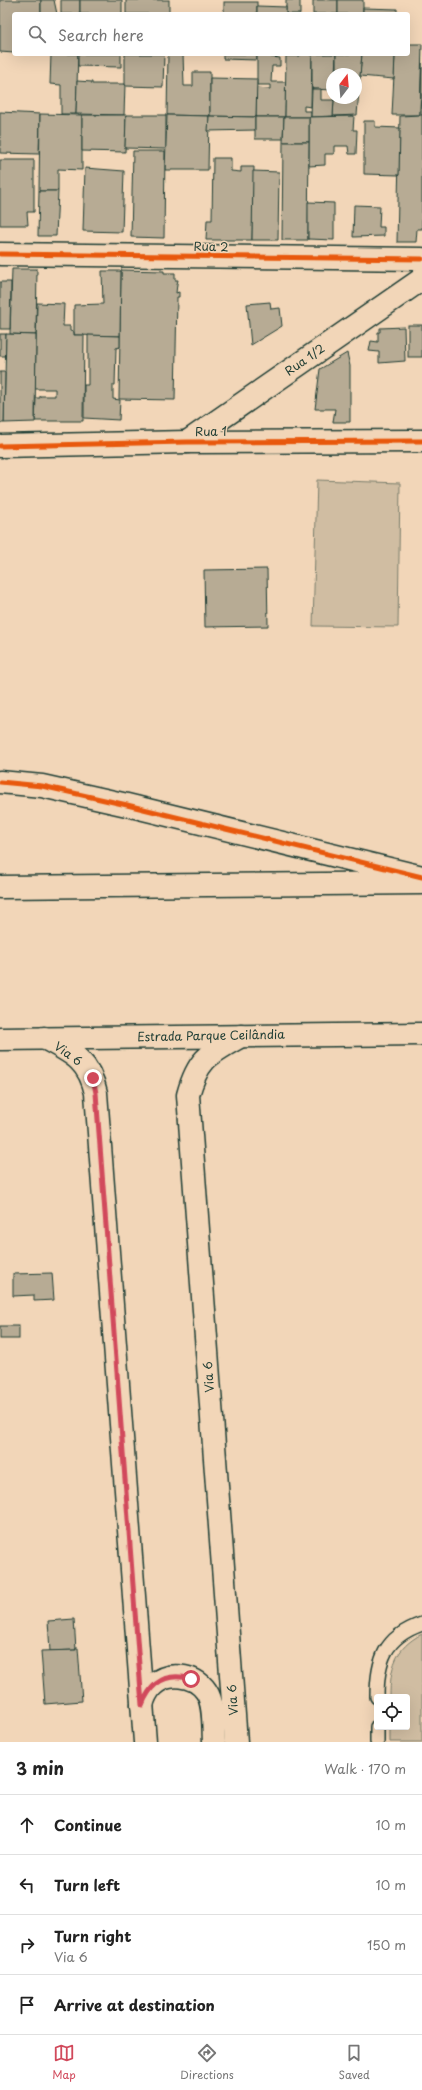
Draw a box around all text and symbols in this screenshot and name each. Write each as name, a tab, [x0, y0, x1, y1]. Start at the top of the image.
search box	[12, 12, 410, 56]
icon: search	[26, 23, 48, 45]
text: Search here	[58, 23, 144, 46]
north arrow	[326, 68, 362, 104]
street label: Rua 2	[193, 237, 229, 255]
street label: Rua 1/2	[281, 339, 328, 379]
street label: Rua 1	[195, 422, 227, 440]
street label: Estrada Parque Ceilândia	[137, 1025, 285, 1045]
street label: Via 6	[51, 1037, 86, 1069]
route end	[84, 1069, 102, 1087]
street label: Via 6	[198, 1361, 218, 1393]
route start	[182, 1670, 200, 1688]
street label: Via 6	[222, 1684, 242, 1716]
map controls	[374, 1694, 410, 1730]
button: locate	[374, 1694, 410, 1730]
text: 3 min	[16, 1755, 64, 1781]
text: Walk · 170 m	[324, 1759, 406, 1778]
text: Continue	[54, 1813, 122, 1836]
icon: ahead	[16, 1814, 38, 1836]
text: 10 m	[376, 1815, 406, 1834]
text: Turn left	[54, 1873, 120, 1896]
icon: left	[16, 1874, 38, 1896]
text: 10 m	[376, 1875, 406, 1894]
text: Turn right	[54, 1924, 131, 1947]
icon: right	[16, 1934, 38, 1956]
text: 150 m	[367, 1935, 406, 1954]
text: Via 6	[54, 1947, 88, 1966]
text: Arrive at destination	[54, 1993, 215, 2016]
icon: arrive	[16, 1994, 38, 2016]
tab: Map	[52, 2042, 76, 2083]
tab: Directions	[180, 2042, 234, 2083]
tab: Saved	[338, 2042, 370, 2083]

